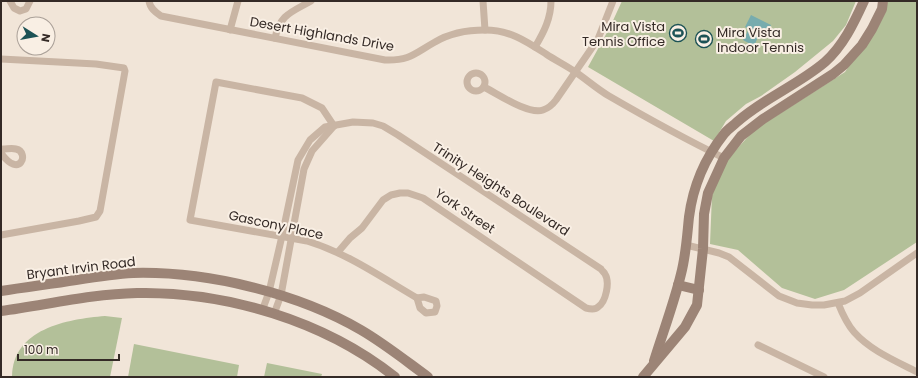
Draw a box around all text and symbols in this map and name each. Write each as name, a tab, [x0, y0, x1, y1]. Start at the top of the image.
street label: Desert Highlands Drive	[248, 12, 396, 56]
north arrow	[16, 16, 56, 56]
place label: Mira Vista Tennis Office	[582, 17, 665, 51]
sports icon: Mira Vista Tennis Office	[668, 23, 688, 43]
place label: Mira Vista Indoor Tennis	[717, 23, 804, 57]
sports icon: Mira Vista Indoor Tennis	[694, 29, 714, 49]
text: N	[37, 32, 54, 43]
street label: Trinity Heights Boulevard	[429, 137, 573, 241]
street label: York Street	[431, 184, 499, 238]
street label: Gascony Place	[227, 206, 325, 244]
street label: Bryant Irvin Road	[25, 252, 137, 284]
scale bar	[18, 336, 119, 362]
text: 100 m	[24, 341, 58, 358]

